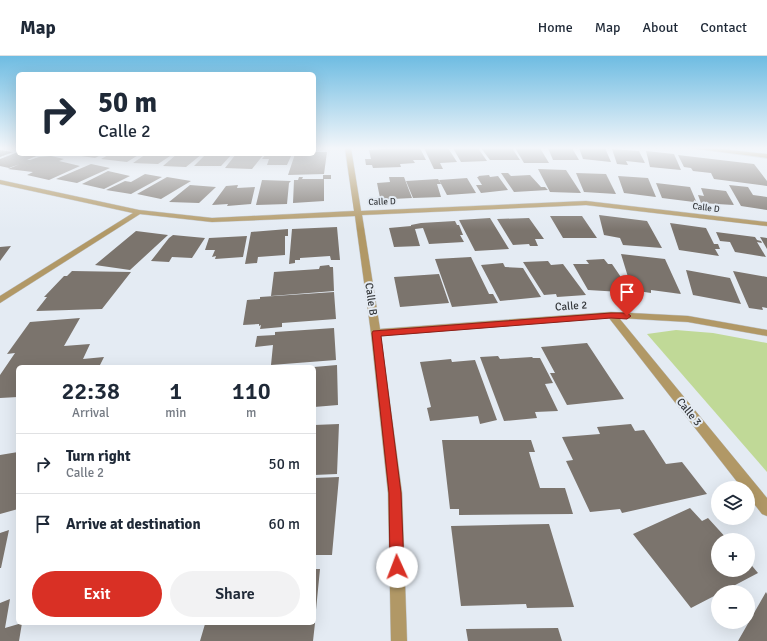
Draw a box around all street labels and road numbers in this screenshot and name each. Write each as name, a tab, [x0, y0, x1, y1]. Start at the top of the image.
street label: Calle D	[368, 196, 396, 208]
street label: Calle D	[692, 201, 720, 215]
street label: Calle B	[362, 282, 380, 317]
street label: Calle 2	[554, 298, 588, 314]
street label: Calle 3	[674, 395, 704, 429]

